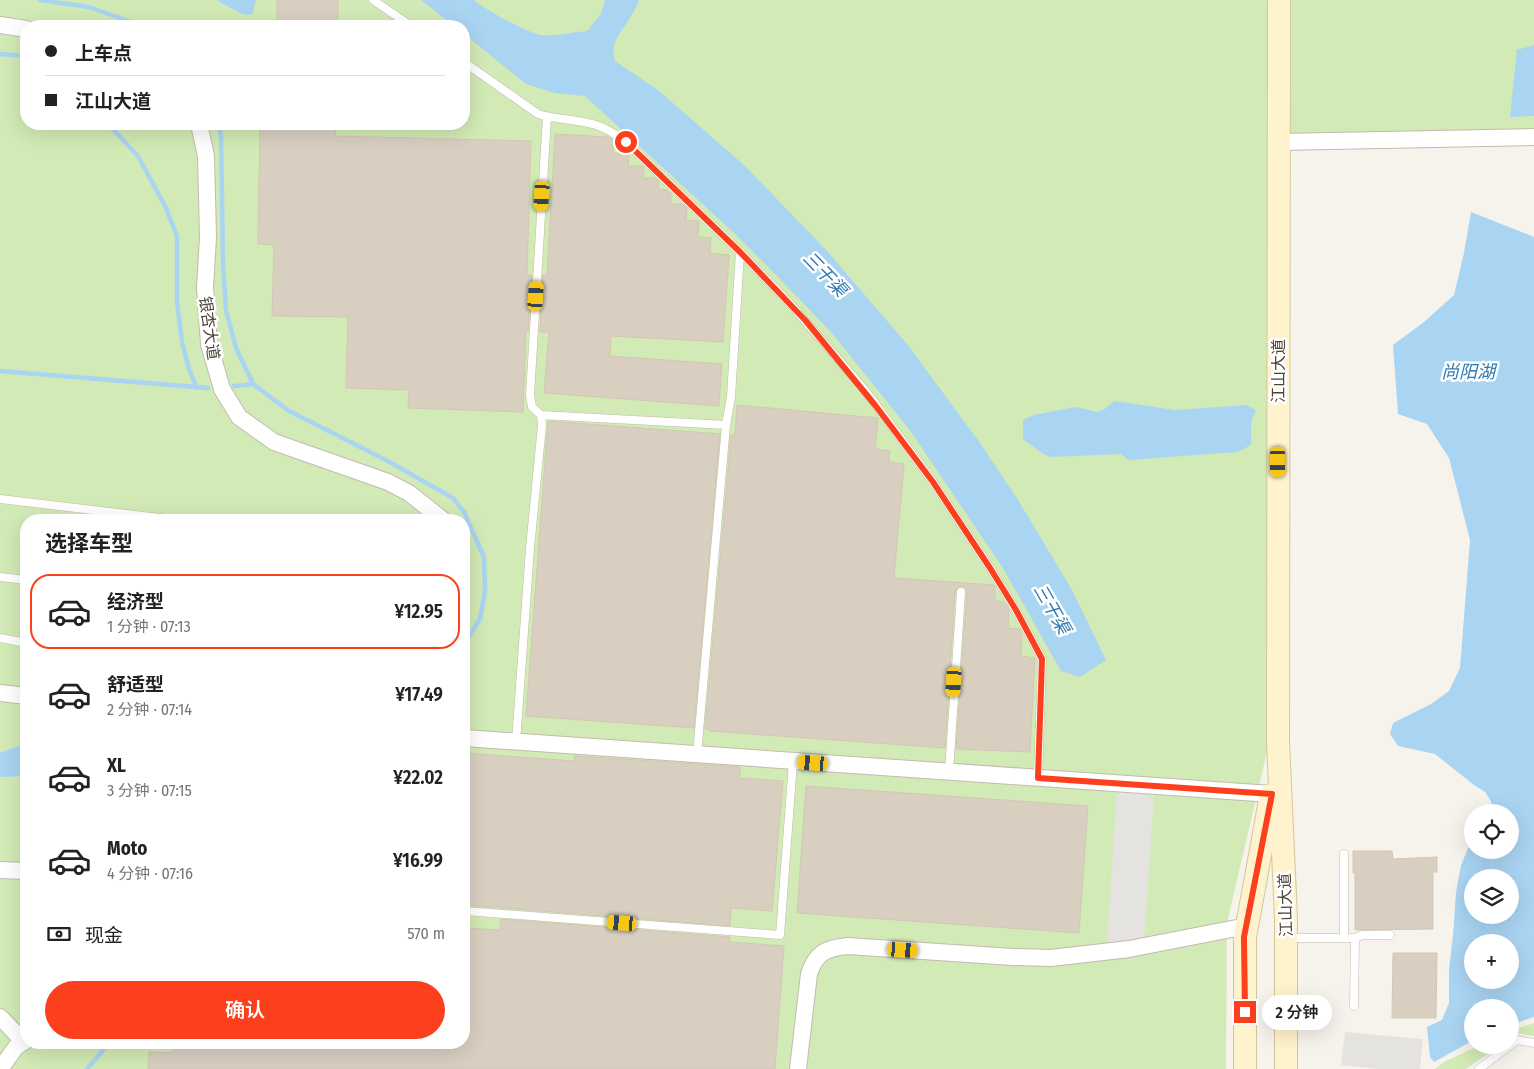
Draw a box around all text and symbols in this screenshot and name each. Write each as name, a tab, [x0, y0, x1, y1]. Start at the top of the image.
text: 上车点	[75, 42, 132, 65]
text: 江山大道	[75, 90, 151, 113]
route start	[615, 131, 637, 153]
car	[533, 181, 550, 211]
water label: 三干渠	[798, 247, 854, 303]
car	[527, 281, 544, 311]
street label: 银杏大道	[196, 295, 223, 361]
street label: 江山大道	[1269, 339, 1288, 403]
water label: 尚阳湖	[1441, 361, 1498, 383]
car	[1270, 447, 1285, 477]
text: 选择车型	[45, 530, 133, 557]
water label: 三干渠	[1029, 580, 1077, 640]
icon: car	[47, 589, 92, 634]
text: 经济型	[107, 590, 164, 613]
text: ¥12.95	[395, 600, 443, 623]
text: 1 分钟 · 07:13	[107, 617, 191, 636]
car	[945, 667, 962, 697]
icon: car	[47, 672, 92, 717]
text: 舒适型	[107, 673, 164, 696]
text: ¥17.49	[395, 683, 443, 706]
text: 2 分钟 · 07:14	[107, 700, 192, 719]
text: XL	[107, 754, 126, 777]
car	[797, 754, 828, 772]
icon: car	[47, 755, 92, 800]
text: ¥22.02	[393, 766, 443, 789]
text: 3 分钟 · 07:15	[107, 781, 192, 800]
map controls	[1464, 804, 1519, 1054]
button: locate	[1464, 804, 1519, 859]
text: Moto	[107, 837, 147, 860]
icon: car	[47, 838, 92, 883]
text: ¥16.99	[393, 849, 443, 872]
text: 4 分钟 · 07:16	[107, 864, 193, 883]
button: layers	[1464, 869, 1519, 924]
street label: 江山大道	[1275, 873, 1296, 937]
car	[606, 914, 637, 932]
icon: cash	[45, 920, 73, 948]
text: 现金	[85, 924, 123, 947]
text: 570 m	[407, 924, 445, 943]
button: +	[1464, 934, 1519, 989]
car	[887, 941, 918, 959]
button: 确认	[45, 981, 445, 1039]
callout: 2 分钟	[1262, 994, 1332, 1030]
button: −	[1464, 999, 1519, 1054]
route end	[1234, 1001, 1256, 1023]
text: 2 分钟	[1276, 1003, 1318, 1022]

